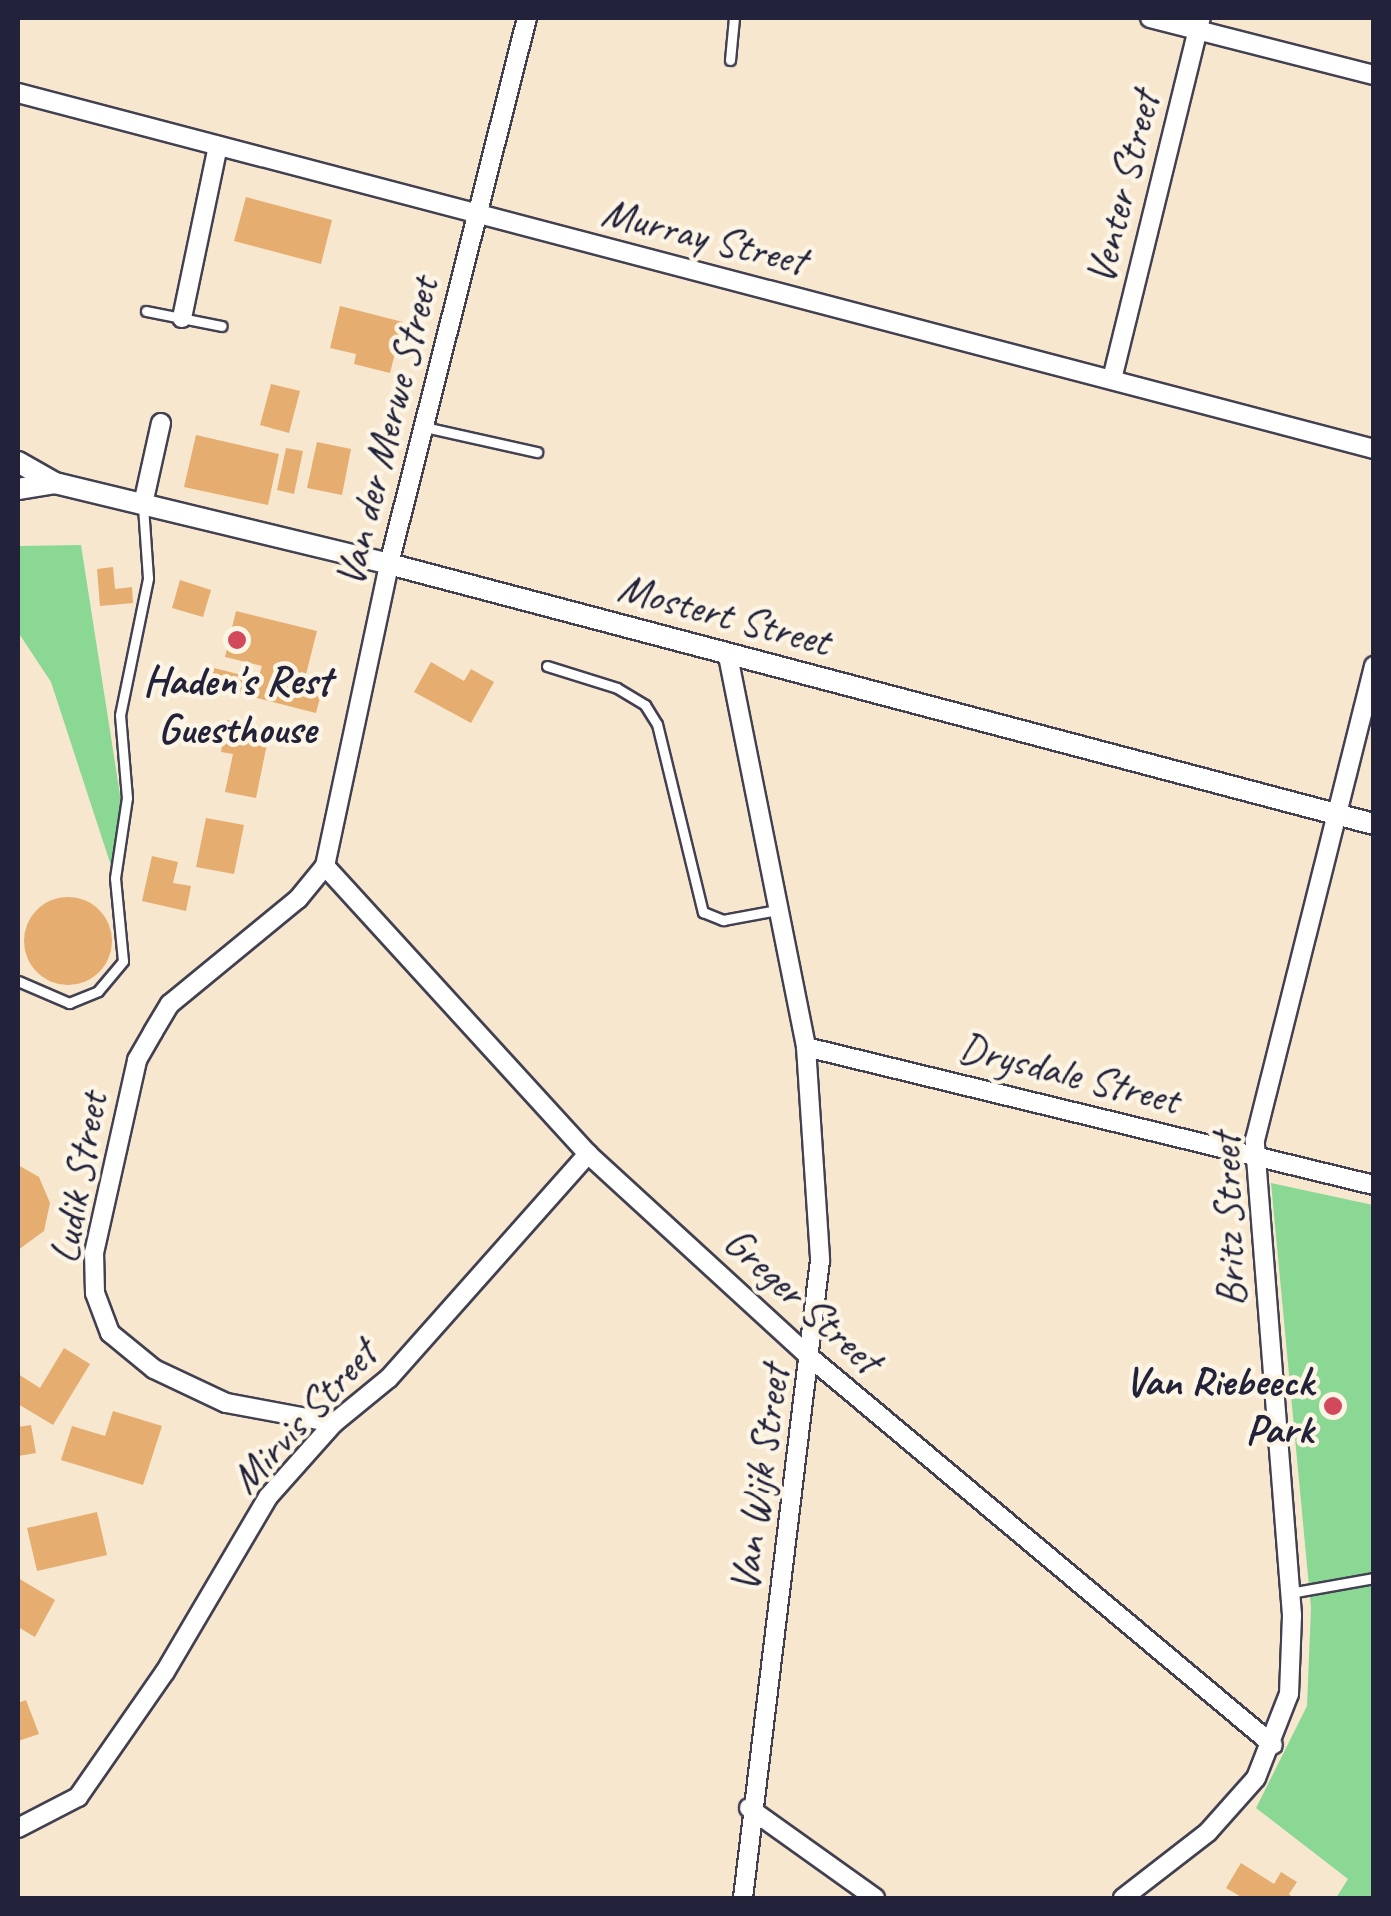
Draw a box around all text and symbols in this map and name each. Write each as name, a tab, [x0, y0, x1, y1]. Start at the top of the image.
street label: Venter Street	[1075, 87, 1171, 289]
street label: Murray Street	[597, 187, 811, 287]
street label: Van der Merwe Street	[324, 272, 450, 592]
street label: Mostert Street	[612, 562, 836, 668]
marker: Haden's Rest Guesthouse	[226, 629, 248, 651]
place label: Haden's Rest Guesthouse	[143, 656, 331, 754]
street label: Drysdale Street	[953, 1022, 1185, 1126]
street label: Ludik Street	[39, 1088, 119, 1268]
street label: Britz Street	[1201, 1132, 1257, 1308]
street label: Greger Street	[713, 1217, 891, 1385]
street label: Mirvis Street	[220, 1330, 388, 1504]
place label: Van Riebeeck Park	[1124, 1357, 1313, 1455]
street label: Van Wijk Street	[719, 1361, 801, 1597]
marker: Van Riebeeck Park	[1322, 1395, 1344, 1417]

